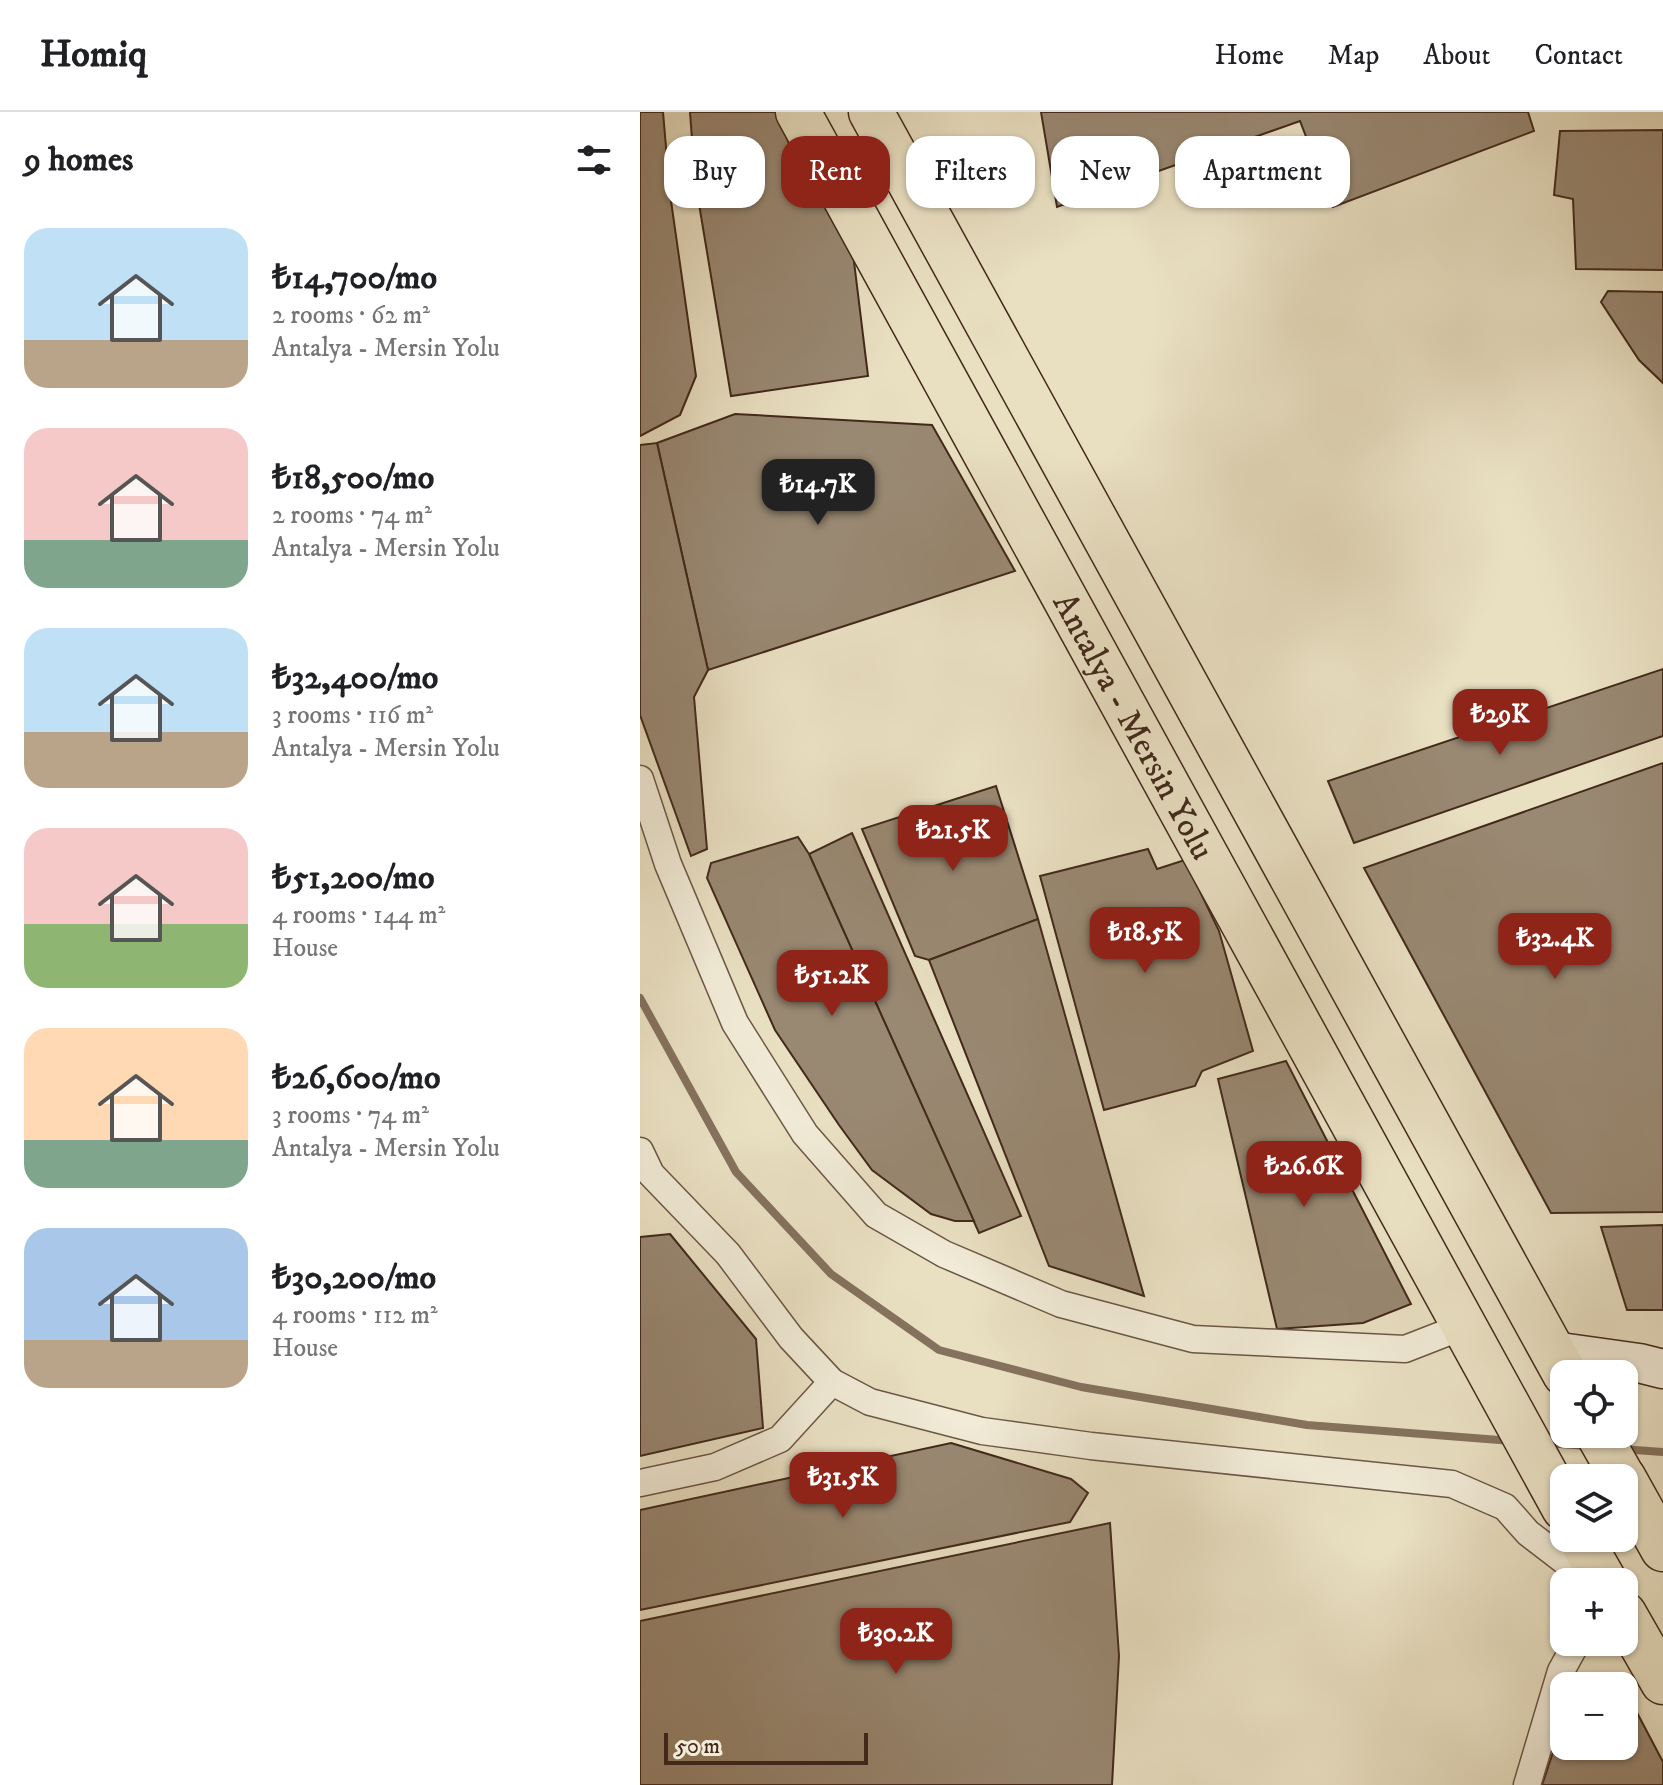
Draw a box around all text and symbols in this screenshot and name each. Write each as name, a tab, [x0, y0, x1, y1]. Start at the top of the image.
text: Homiq	[40, 31, 147, 79]
text: Home	[1215, 38, 1284, 73]
text: Map	[1328, 38, 1379, 73]
text: About	[1423, 38, 1490, 73]
text: Contact	[1534, 38, 1623, 73]
chip: Buy	[664, 136, 765, 208]
chip: Rent	[781, 136, 890, 208]
chip: Filters	[906, 136, 1035, 208]
chip: New	[1051, 136, 1159, 208]
chip: Apartment	[1175, 136, 1350, 208]
icon: filters	[572, 138, 616, 182]
text: 9 homes	[24, 139, 133, 181]
text: ₺14,700/mo	[272, 257, 437, 299]
icon: home	[88, 260, 184, 356]
text: 2 rooms · 62 m²	[272, 299, 430, 332]
text: Antalya - Mersin Yolu	[272, 332, 500, 365]
text: ₺18,500/mo	[272, 457, 434, 499]
pin: ₺14.7K	[753, 459, 883, 527]
icon: home	[88, 460, 184, 556]
text: ₺14.7K	[780, 468, 856, 501]
text: 2 rooms · 74 m²	[272, 499, 432, 532]
text: Antalya - Mersin Yolu	[272, 532, 500, 565]
street label: Antalya - Mersin Yolu	[1043, 586, 1223, 867]
text: ₺32,400/mo	[272, 657, 438, 699]
icon: home	[88, 660, 184, 756]
pin: ₺29K	[1453, 689, 1547, 757]
text: ₺29K	[1471, 698, 1529, 731]
text: 3 rooms · 116 m²	[272, 699, 433, 732]
text: Antalya - Mersin Yolu	[272, 732, 500, 765]
pin: ₺21.5K	[888, 805, 1018, 873]
text: ₺21.5K	[916, 814, 990, 847]
text: ₺51,200/mo	[272, 857, 435, 899]
icon: home	[88, 860, 184, 956]
text: 4 rooms · 144 m²	[272, 899, 445, 932]
pin: ₺18.5K	[1080, 907, 1210, 975]
pin: ₺32.4K	[1490, 913, 1620, 981]
text: ₺18.5K	[1108, 916, 1182, 949]
text: ₺32.4K	[1516, 922, 1594, 955]
text: House	[272, 932, 338, 965]
pin: ₺51.2K	[767, 950, 897, 1018]
text: ₺51.2K	[795, 959, 869, 992]
text: ₺26,600/mo	[272, 1057, 441, 1099]
icon: home	[88, 1060, 184, 1156]
text: 3 rooms · 74 m²	[272, 1099, 429, 1132]
text: Antalya - Mersin Yolu	[272, 1132, 500, 1165]
pin: ₺26.6K	[1239, 1141, 1369, 1209]
text: ₺26.6K	[1264, 1150, 1344, 1183]
text: ₺30,200/mo	[272, 1257, 436, 1299]
icon: home	[88, 1260, 184, 1356]
text: 4 rooms · 112 m²	[272, 1299, 438, 1332]
text: House	[272, 1332, 338, 1365]
map controls	[1550, 1360, 1638, 1760]
button: locate	[1550, 1360, 1638, 1448]
pin: ₺31.5K	[778, 1452, 908, 1520]
text: ₺31.5K	[807, 1461, 879, 1494]
button: layers	[1550, 1464, 1638, 1552]
button: +	[1550, 1568, 1638, 1656]
pin: ₺30.2K	[831, 1608, 961, 1676]
text: ₺30.2K	[858, 1617, 934, 1650]
button: −	[1550, 1672, 1638, 1760]
scale bar	[664, 1729, 868, 1765]
text: 50 m	[676, 1733, 720, 1760]

